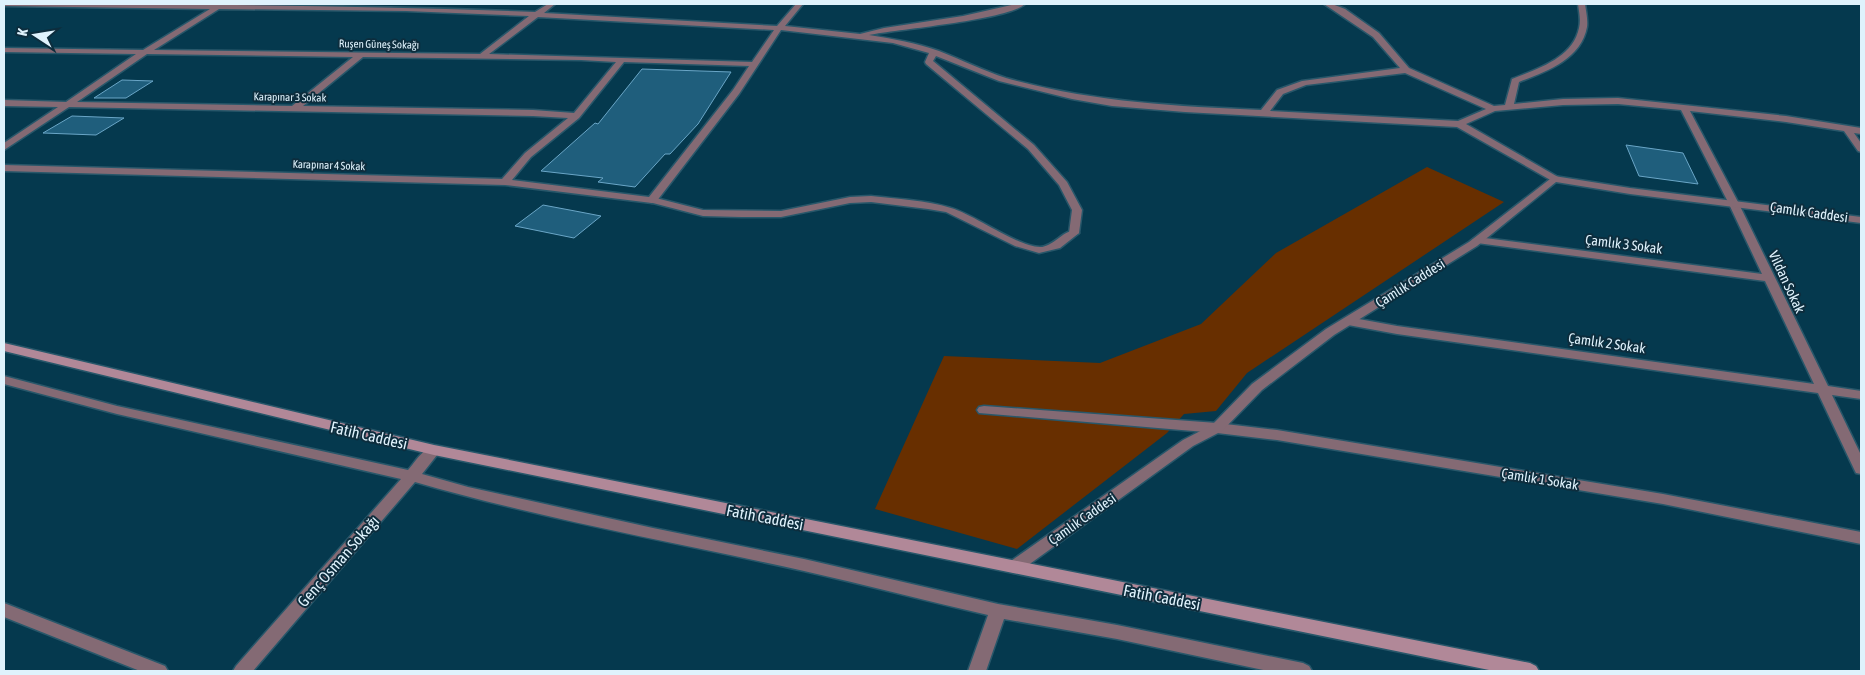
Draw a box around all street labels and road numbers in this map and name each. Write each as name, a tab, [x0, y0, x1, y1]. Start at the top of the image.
street label: Ruşen Güneş Sokağı	[339, 37, 419, 51]
street label: Karapınar 3 Sokak	[254, 90, 327, 104]
street label: Karapınar 4 Sokak	[292, 158, 366, 172]
street label: Çamlık Caddesi	[1769, 199, 1849, 225]
street label: Çamlık 3 Sokak	[1584, 231, 1664, 257]
street label: Vildan Sokak	[1766, 248, 1808, 316]
street label: Çamlık Caddesi	[1372, 255, 1448, 311]
street label: Çamlık 2 Sokak	[1567, 330, 1647, 356]
street label: Fatih Caddesi	[329, 417, 409, 453]
street label: Çamlık 1 Sokak	[1500, 465, 1580, 493]
street label: Çamlık Caddesi	[1045, 490, 1119, 548]
street label: Fatih Caddesi	[725, 501, 805, 533]
street label: Genç Osman Sokağı	[294, 512, 383, 611]
street label: Fatih Caddesi	[1122, 581, 1202, 613]

